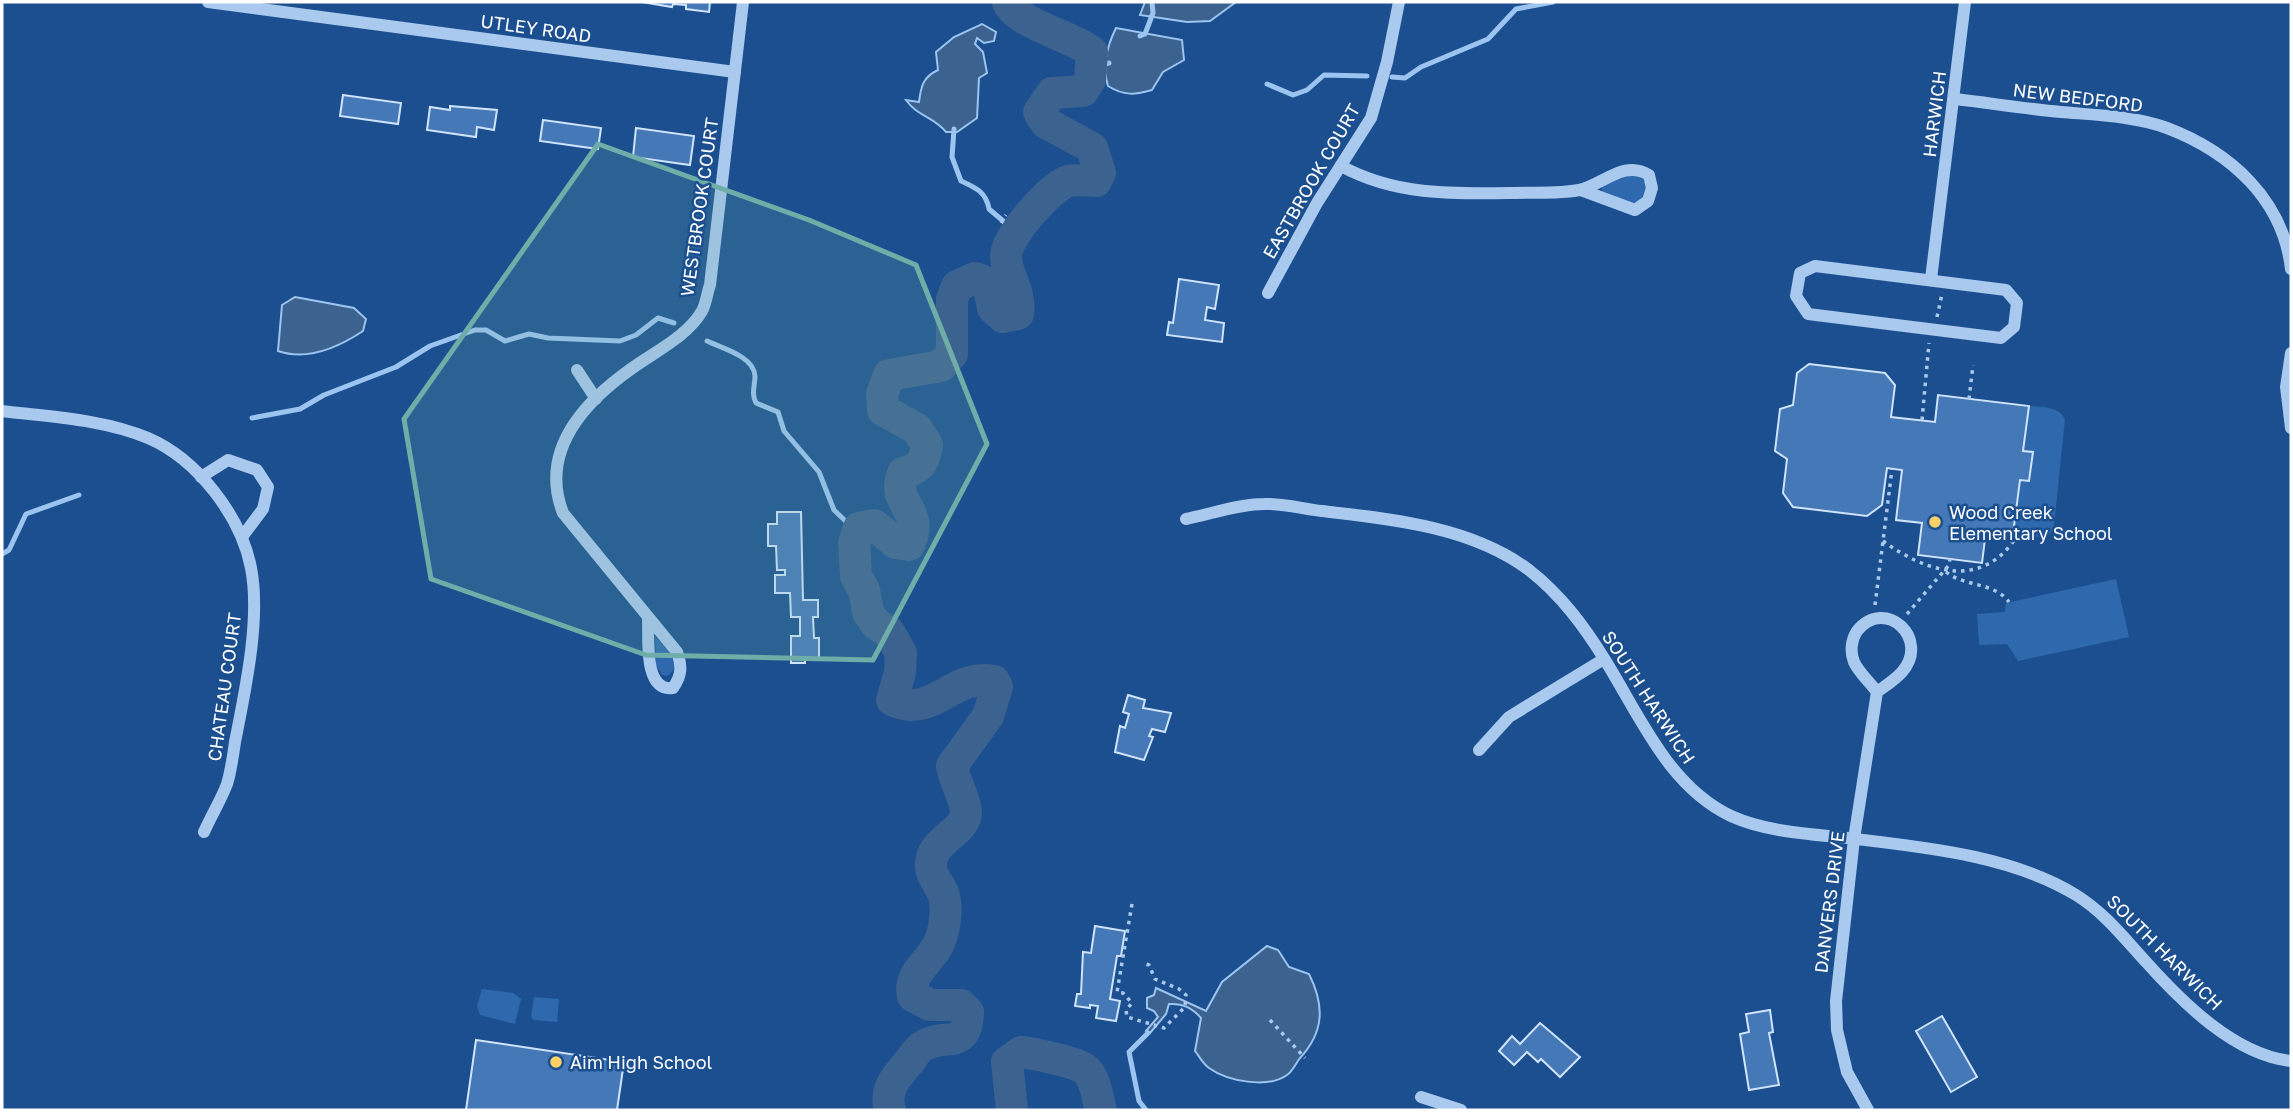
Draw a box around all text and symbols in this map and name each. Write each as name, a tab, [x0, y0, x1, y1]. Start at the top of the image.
street label: UTLEY ROAD	[479, 9, 593, 47]
street label: HARWICH	[1918, 70, 1950, 158]
street label: NEW BEDFORD	[2012, 78, 2144, 116]
street label: EASTBROOK COURT	[1258, 100, 1364, 262]
street label: WESTBROOK COURT	[676, 116, 722, 298]
place label: Wood Creek Elementary School	[1949, 501, 2113, 544]
marker: Wood Creek Elementary School	[1927, 514, 1943, 530]
street label: CHATEAU COURT	[203, 611, 245, 763]
street label: SOUTH HARWICH	[1598, 626, 1700, 768]
street label: DANVERS DRIVE	[1809, 830, 1849, 974]
street label: SOUTH HARWICH	[2103, 890, 2227, 1014]
place label: Aim High School	[570, 1051, 712, 1073]
marker: Aim High School	[548, 1054, 564, 1070]

